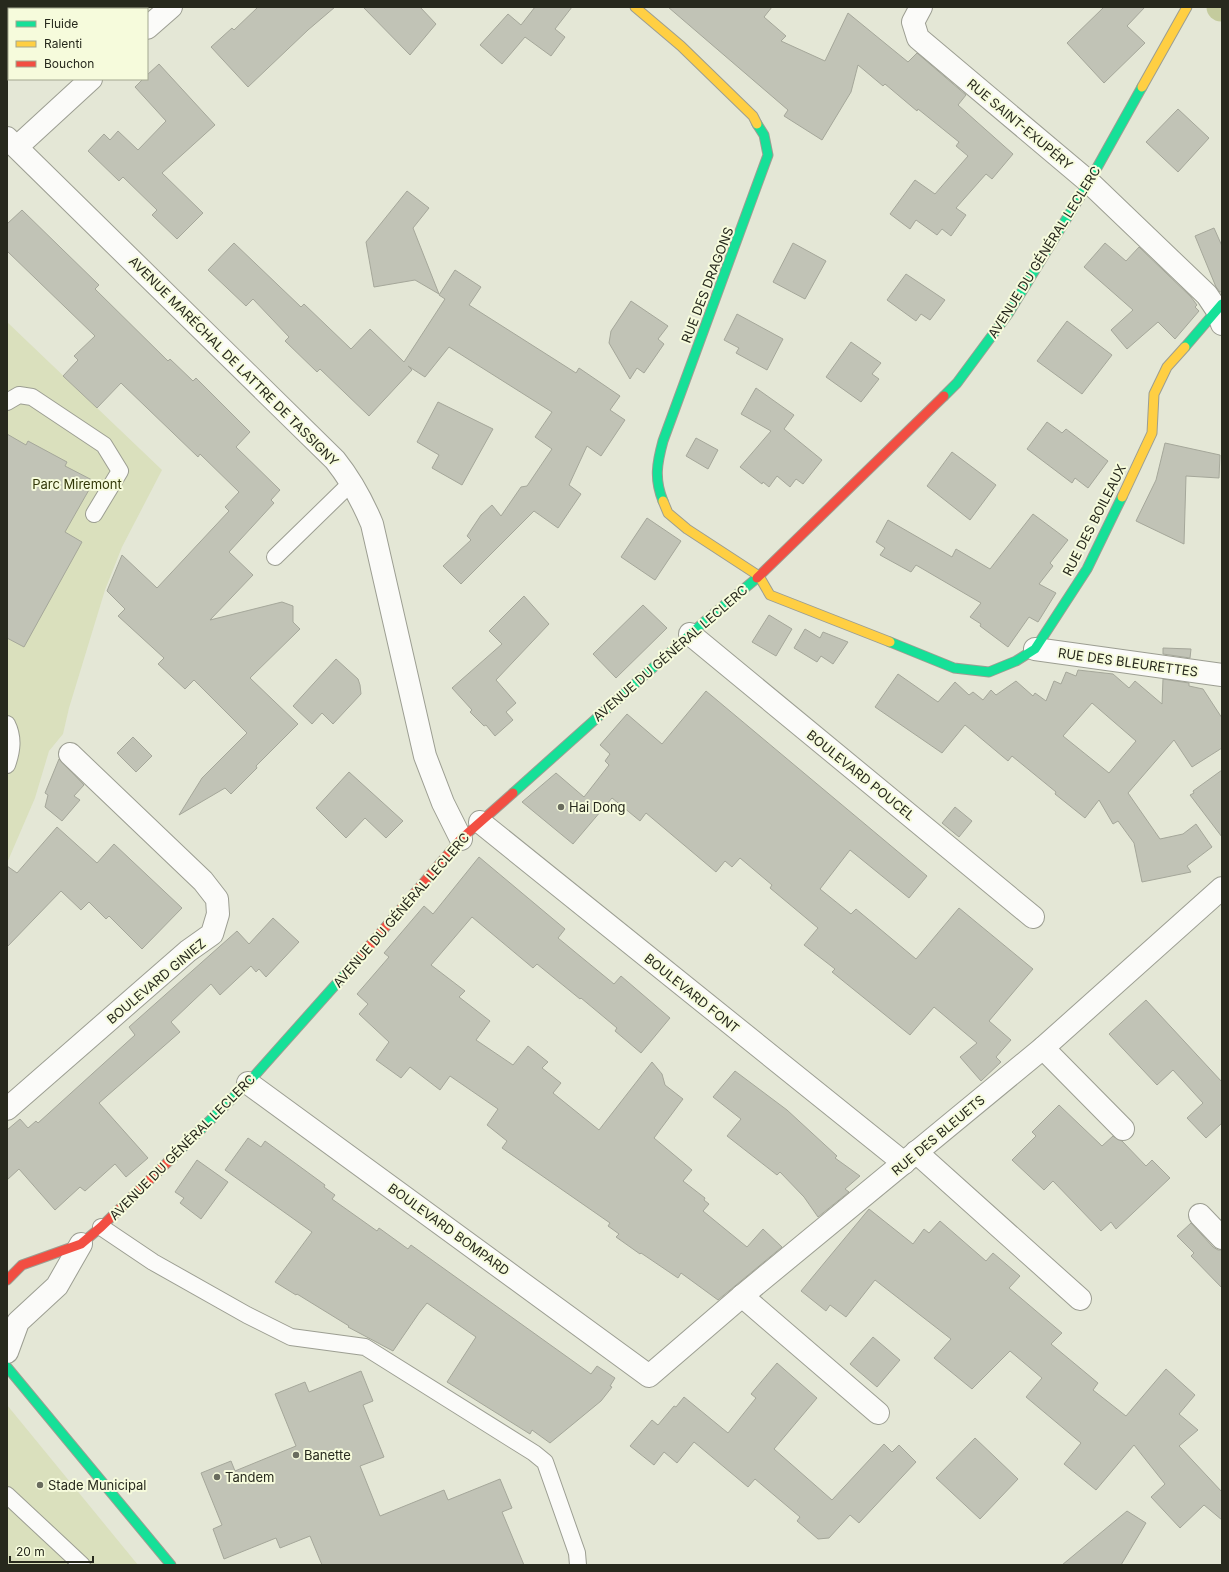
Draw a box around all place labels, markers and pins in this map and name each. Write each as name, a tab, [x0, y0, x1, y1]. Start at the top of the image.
place label: Hai Dong	[569, 799, 626, 815]
marker: Hai Dong	[556, 802, 566, 812]
place label: Banette	[304, 1447, 351, 1463]
marker: Banette	[291, 1450, 301, 1460]
place label: Tandem	[225, 1469, 274, 1485]
marker: Tandem	[212, 1472, 222, 1482]
place label: Stade Municipal	[48, 1477, 147, 1493]
marker: Stade Municipal	[35, 1480, 45, 1490]

